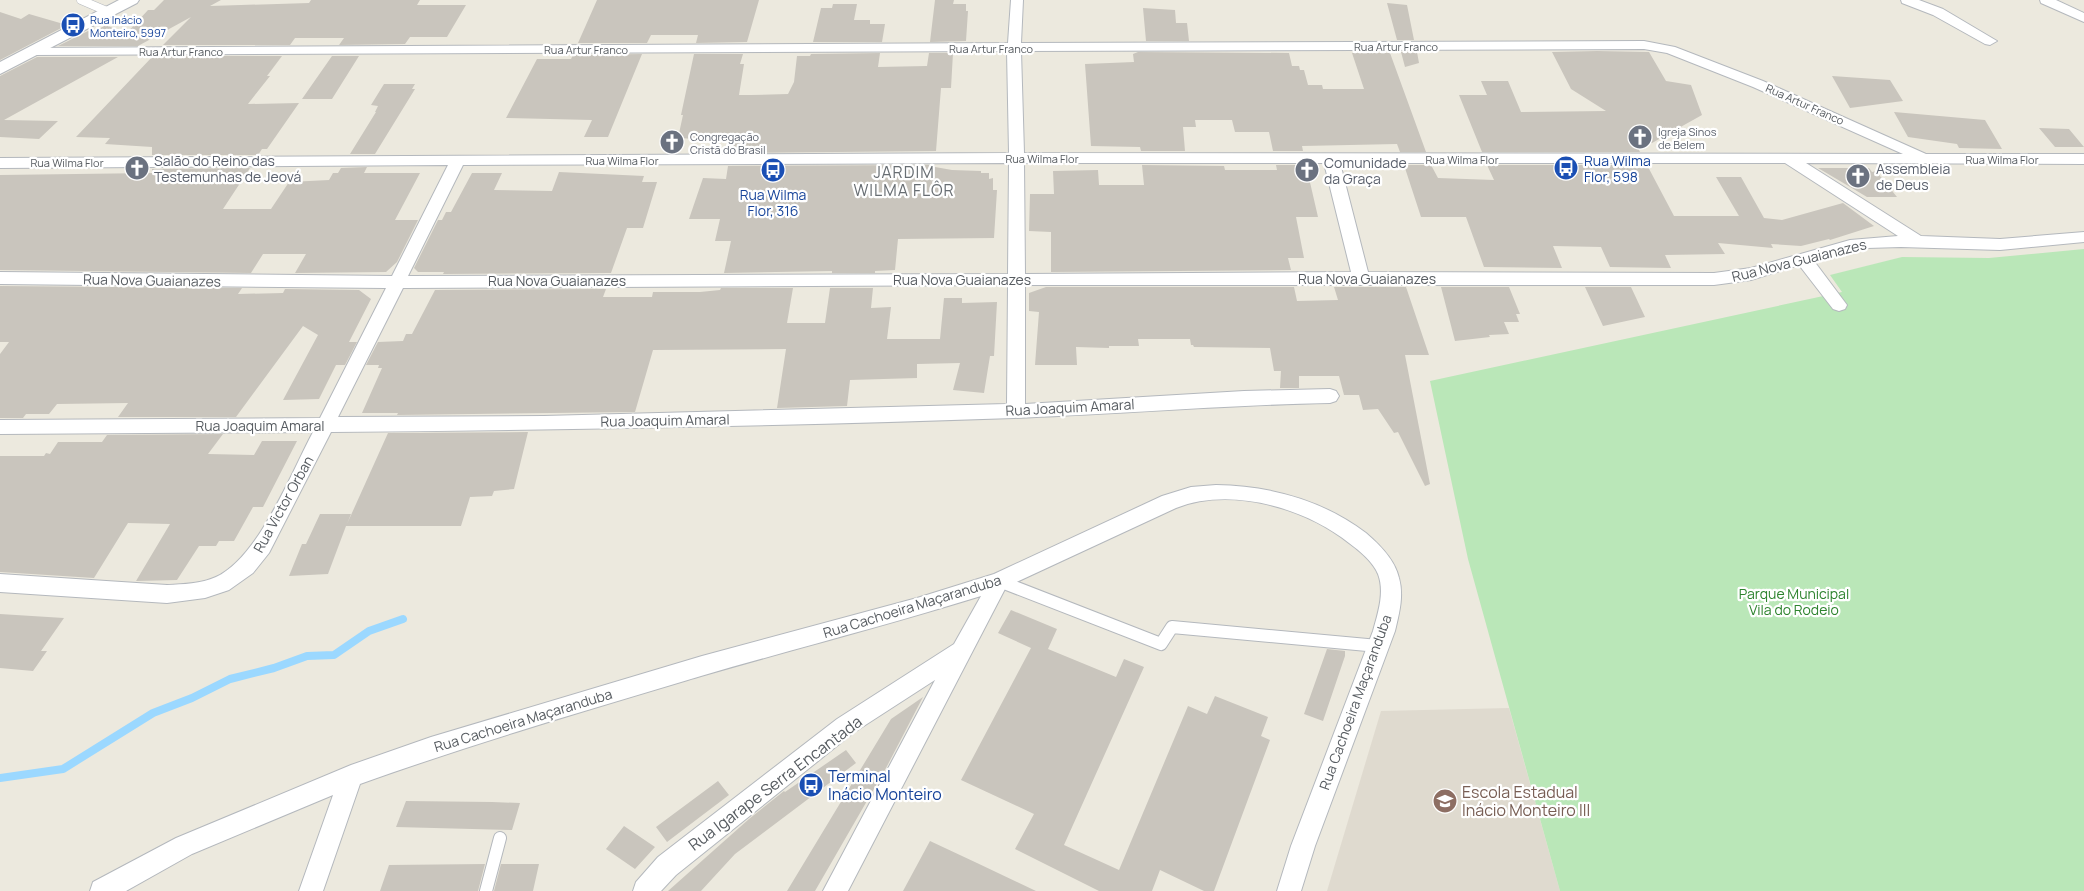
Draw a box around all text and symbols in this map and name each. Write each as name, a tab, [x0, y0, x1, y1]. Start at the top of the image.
bus stop icon: Rua Inácio Monteiro, 5997	[60, 12, 86, 38]
place label: Rua Inácio Monteiro, 5997	[90, 12, 166, 40]
street label: Rua Artur Franco	[1354, 39, 1439, 54]
street label: Rua Artur Franco	[949, 41, 1034, 56]
street label: Rua Artur Franco	[544, 42, 629, 57]
street label: Rua Artur Franco	[139, 44, 224, 59]
street label: Rua Artur Franco	[1764, 80, 1847, 128]
church icon: Igreja Sinos de Belem	[1627, 124, 1653, 150]
place label: Igreja Sinos de Belem	[1658, 124, 1717, 152]
church icon: Congregação Cristã do Brasil	[659, 129, 685, 155]
place label: Congregação Cristã do Brasil	[690, 129, 766, 157]
place label: Salão do Reino das Testemunhas de Jeová	[154, 151, 301, 186]
street label: Rua Wilma Flor	[1005, 151, 1079, 166]
place label: Rua Wilma Flor, 598	[1584, 151, 1651, 186]
street label: Rua Wilma Flor	[1425, 152, 1499, 167]
street label: Rua Wilma Flor	[1965, 152, 2039, 167]
street label: Rua Wilma Flor	[585, 153, 659, 168]
place label: Comunidade da Graça	[1324, 153, 1407, 188]
street label: Rua Wilma Flor	[30, 155, 104, 170]
church icon: Salão do Reino das Testemunhas de Jeová	[124, 155, 150, 181]
bus stop icon: Rua Wilma Flor, 598	[1553, 155, 1579, 181]
bus stop icon: Rua Wilma Flor, 316	[760, 157, 786, 183]
church icon: Comunidade da Graça	[1294, 157, 1320, 183]
place label: Assembleia de Deus	[1876, 159, 1950, 194]
district label: JARDIM WILMA FLÔR	[853, 161, 955, 201]
church icon: Assembleia de Deus	[1845, 163, 1871, 189]
place label: Rua Wilma Flor, 316	[740, 185, 806, 220]
street label: Rua Nova Guaianazes	[1730, 234, 1868, 286]
street label: Rua Nova Guaianazes	[83, 269, 221, 291]
street label: Rua Nova Guaianazes	[1298, 269, 1436, 288]
street label: Rua Nova Guaianazes	[893, 270, 1031, 289]
street label: Rua Nova Guaianazes	[488, 271, 626, 290]
street label: Rua Joaquim Amaral	[1005, 394, 1135, 420]
street label: Rua Joaquim Amaral	[600, 409, 730, 431]
street label: Rua Joaquim Amaral	[195, 416, 325, 435]
street label: Rua Victor Orban	[249, 452, 317, 556]
street label: Rua Cachoeira Maçaranduba	[821, 570, 1003, 642]
park label: Parque Municipal Vila do Rodeio	[1739, 584, 1849, 619]
street label: Rua Cachoeira Maçaranduba	[1314, 612, 1396, 792]
street label: Rua Cachoeira Maçaranduba	[432, 684, 614, 756]
street label: Rua Igarape Serra Encantada	[684, 710, 866, 856]
place label: Terminal Inácio Monteiro	[828, 765, 942, 805]
bus stop icon: Terminal Inácio Monteiro	[798, 772, 824, 798]
place label: Escola Estadual Inácio Monteiro III	[1462, 781, 1590, 821]
school or university icon: Escola Estadual Inácio Monteiro III	[1432, 788, 1458, 814]

